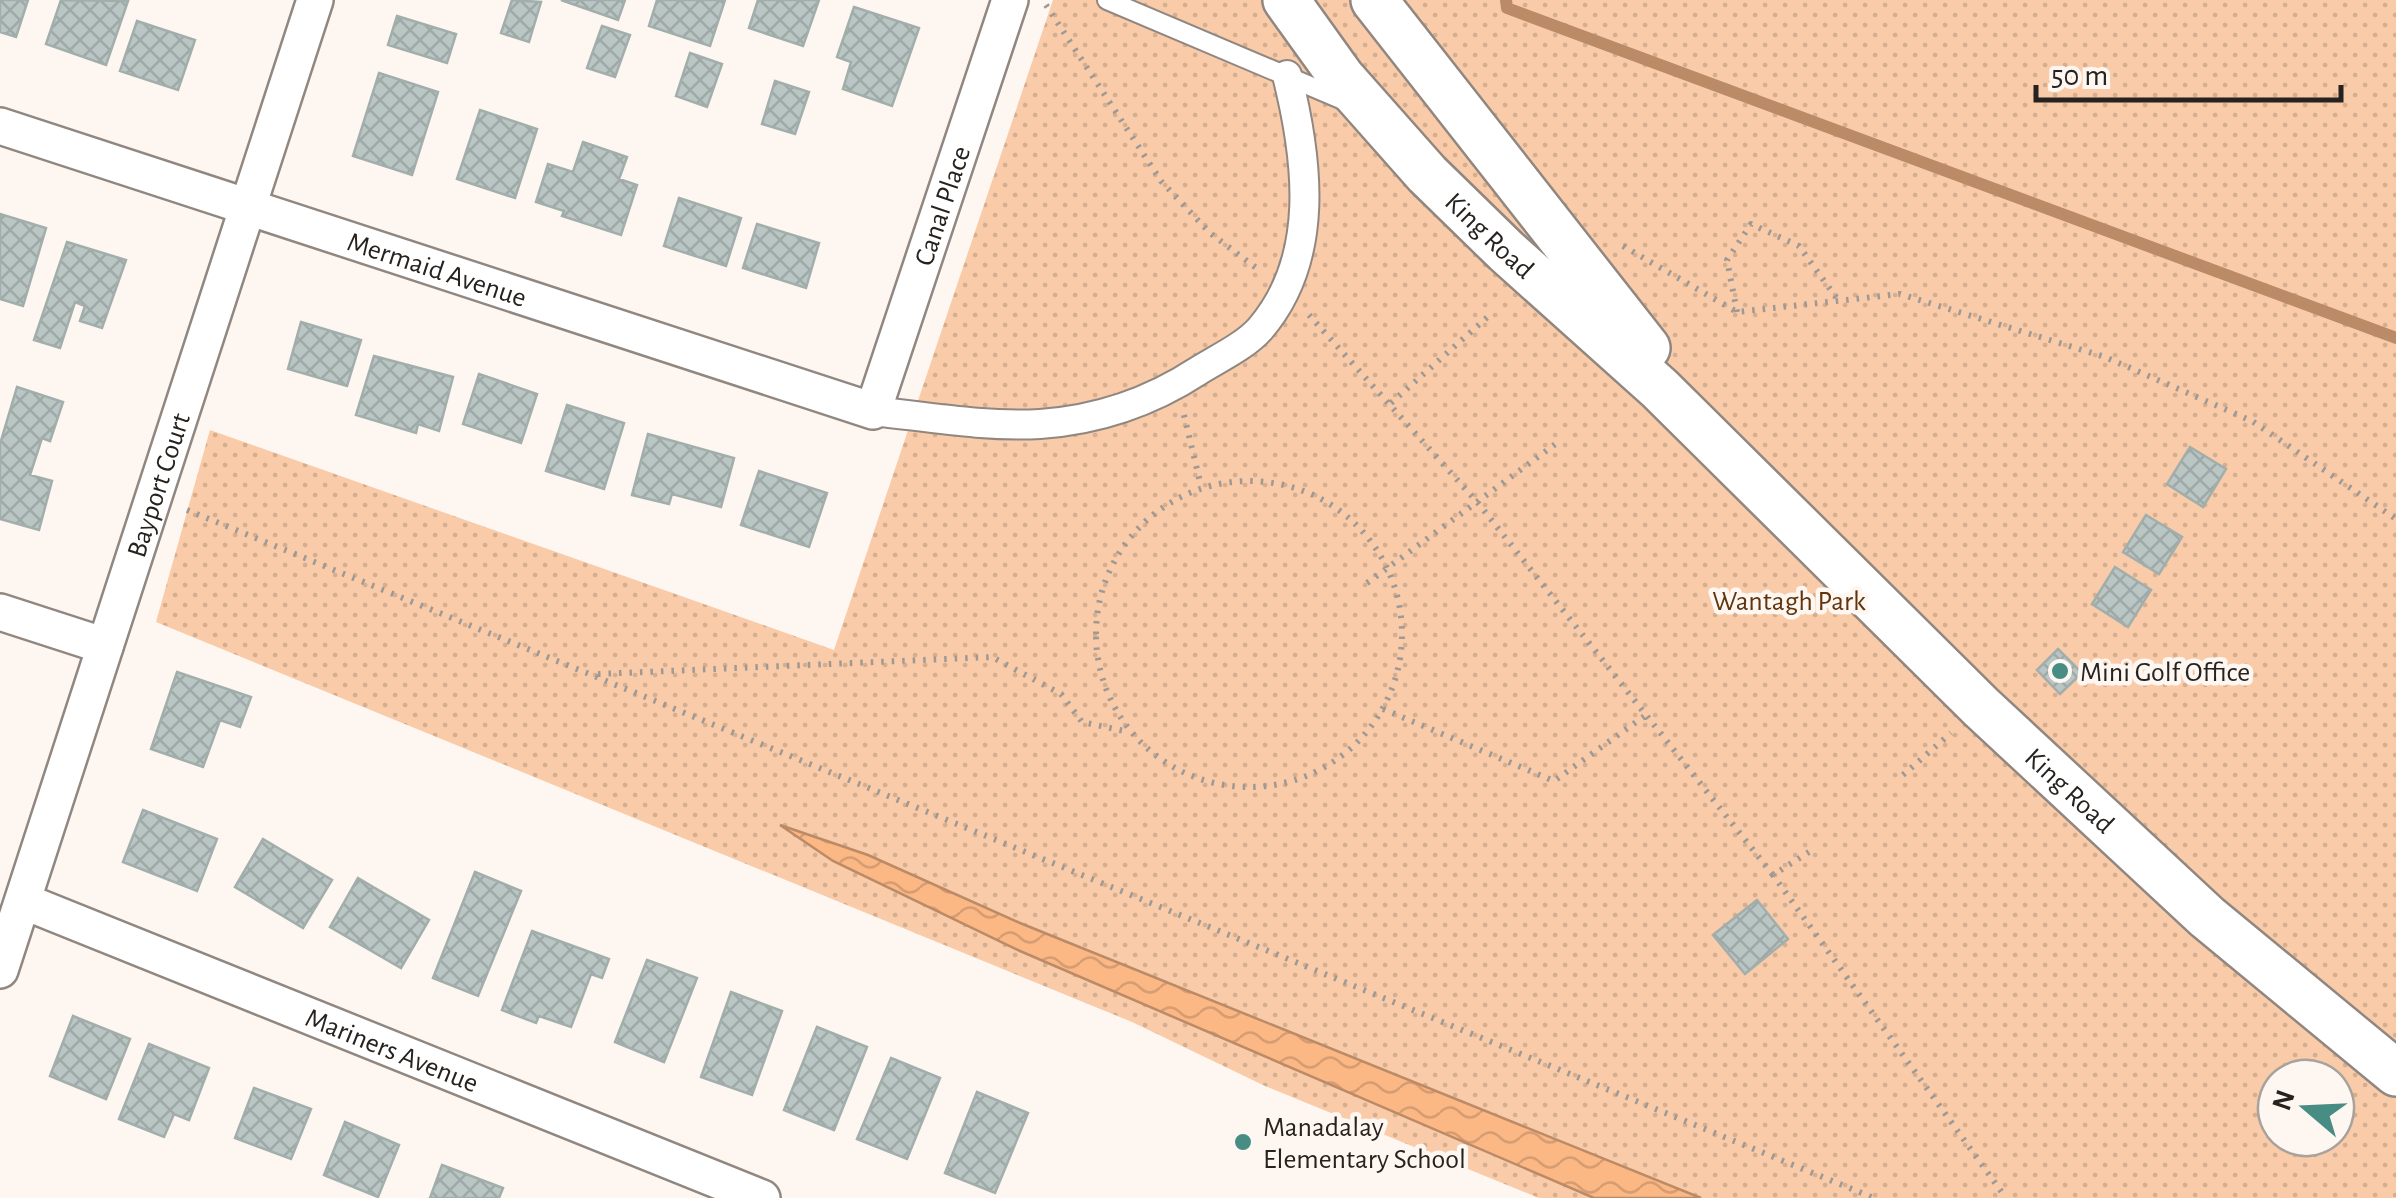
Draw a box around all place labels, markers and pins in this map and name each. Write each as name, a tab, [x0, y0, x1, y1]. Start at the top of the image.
place label: Mini Golf Office	[2080, 659, 2250, 687]
marker: Mini Golf Office	[2049, 660, 2071, 682]
place label: Manadalay Elementary School	[1263, 1114, 1466, 1174]
marker: Manadalay Elementary School	[1232, 1131, 1254, 1153]

